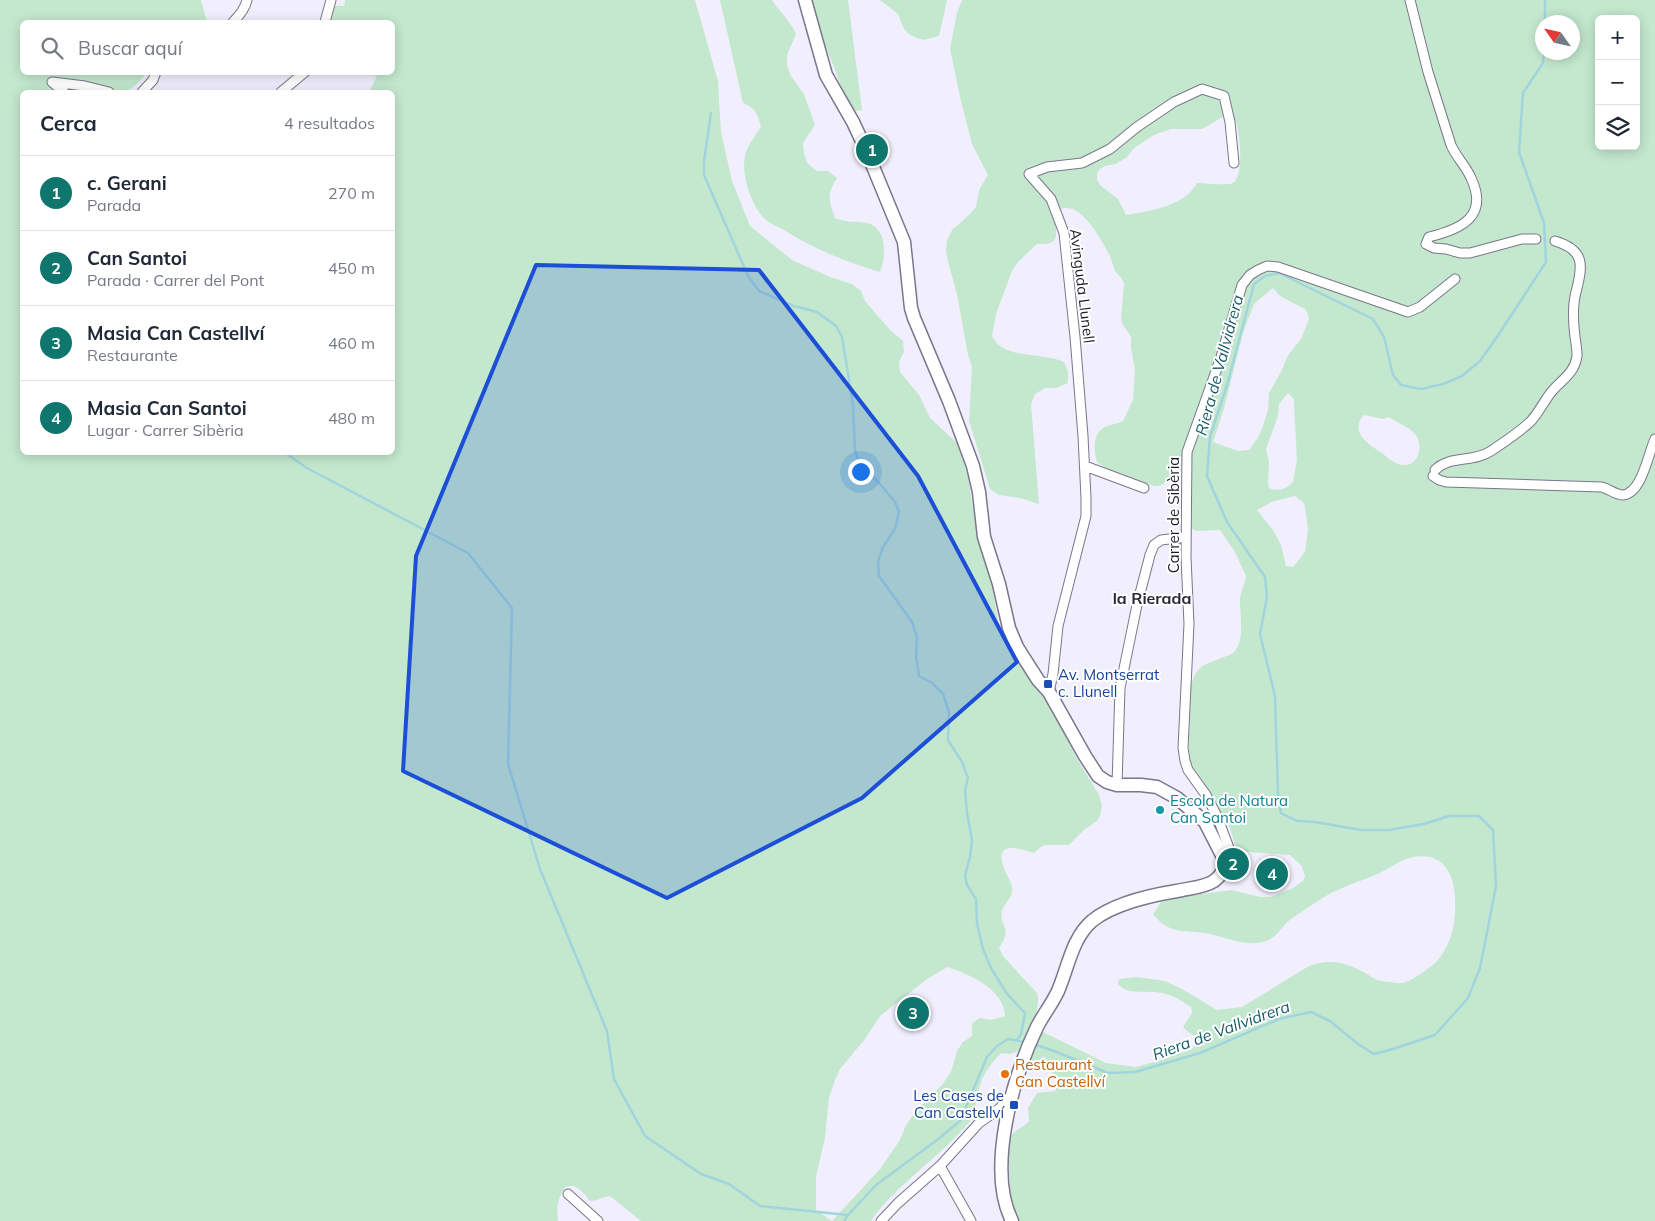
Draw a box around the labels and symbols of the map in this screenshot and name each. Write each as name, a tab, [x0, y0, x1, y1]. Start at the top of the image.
north arrow	[1535, 15, 1580, 60]
pin: 1	[856, 131, 888, 169]
street label: Avinguda Llunell	[1066, 228, 1099, 344]
water label: Riera de Vallvidrera	[1191, 292, 1247, 437]
street label: Carrer de Sibèria	[1164, 457, 1183, 573]
your location	[848, 459, 874, 485]
district label: la Rierada	[1113, 588, 1191, 608]
place label: Av. Montserrat c. Llunell	[1058, 665, 1159, 701]
marker: Av. Montserrat c. Llunell	[1042, 678, 1054, 690]
place label: Escola de Natura Can Santoi	[1170, 791, 1288, 827]
marker: Escola de Natura Can Santoi	[1154, 804, 1166, 816]
pin: 2	[1217, 845, 1249, 883]
pin: 4	[1256, 855, 1288, 893]
pin: 3	[897, 994, 929, 1032]
water label: Riera de Vallvidrera	[1150, 996, 1293, 1064]
place label: Restaurant Can Castellví	[1015, 1055, 1107, 1091]
marker: Restaurant Can Castellví	[999, 1068, 1011, 1080]
place label: Les Cases de Can Castellví	[913, 1086, 1005, 1122]
marker: Les Cases de Can Castellví	[1008, 1099, 1020, 1111]

